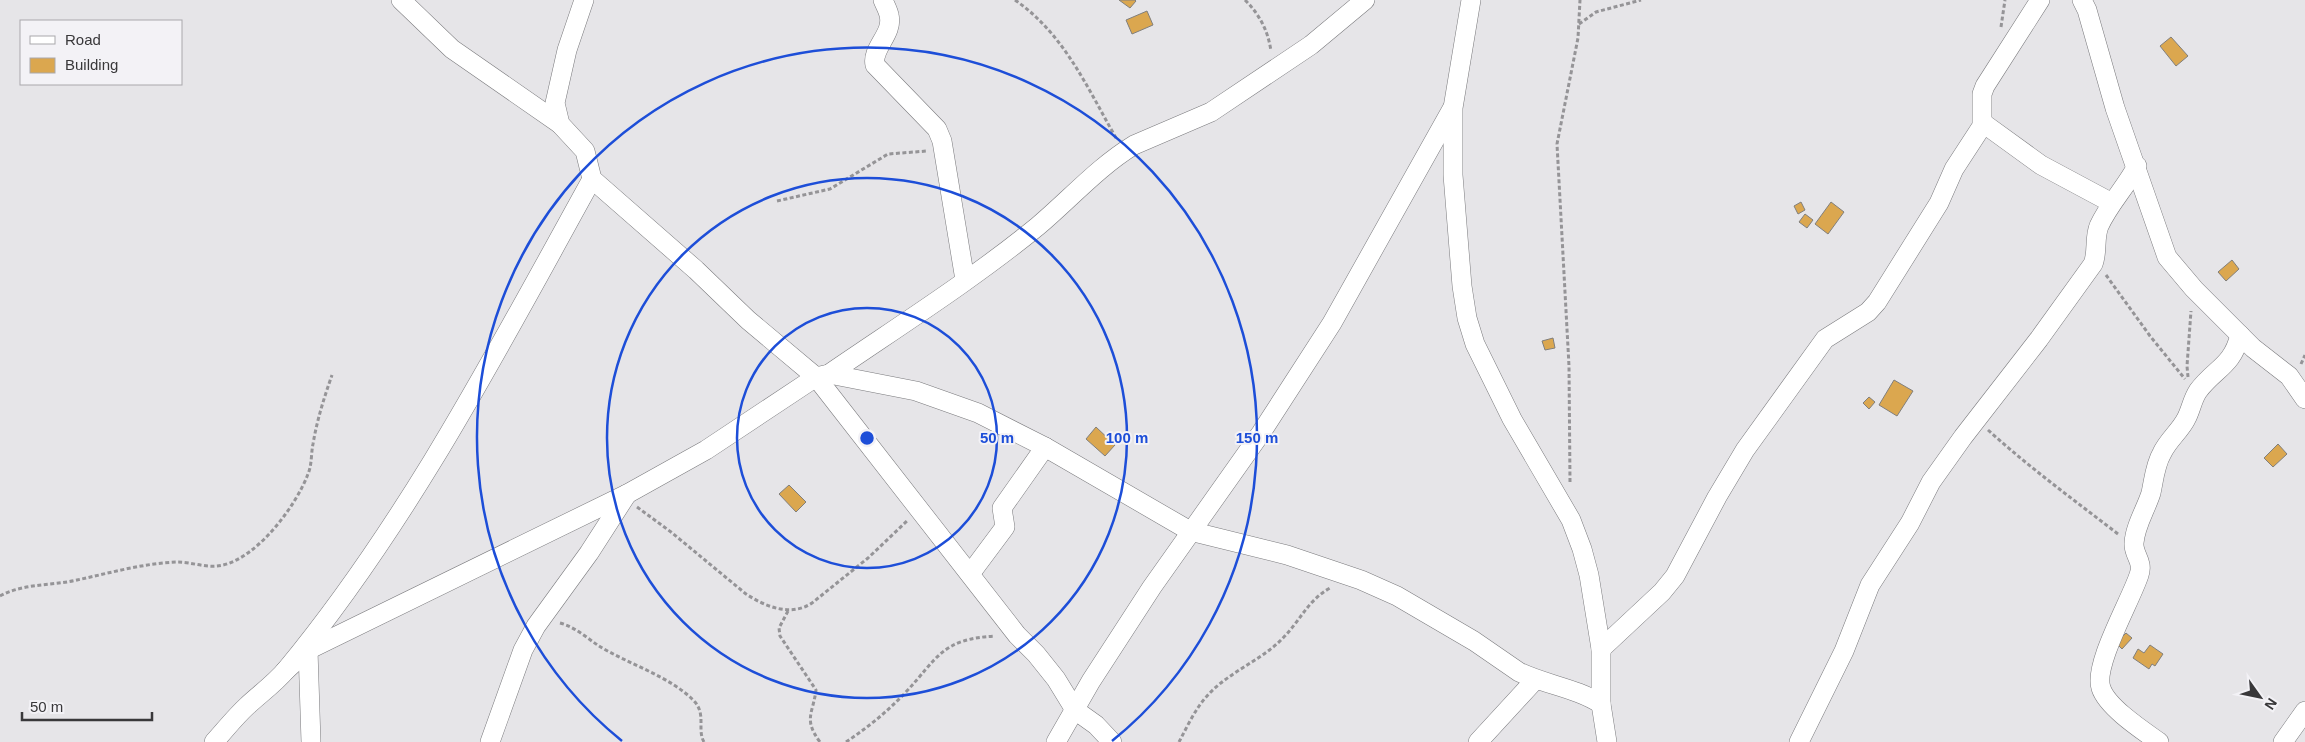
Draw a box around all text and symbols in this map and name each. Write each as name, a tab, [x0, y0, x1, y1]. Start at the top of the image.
legend	[20, 20, 182, 85]
text: Road	[65, 31, 101, 48]
text: Building	[65, 56, 118, 73]
centre of rings	[858, 429, 876, 447]
text: 50 m	[980, 429, 1014, 446]
text: 100 m	[1106, 429, 1148, 446]
text: 150 m	[1236, 429, 1278, 446]
north arrow	[2235, 672, 2285, 722]
scale bar	[22, 690, 152, 722]
text: N	[2261, 695, 2280, 713]
text: 50 m	[30, 698, 63, 715]

